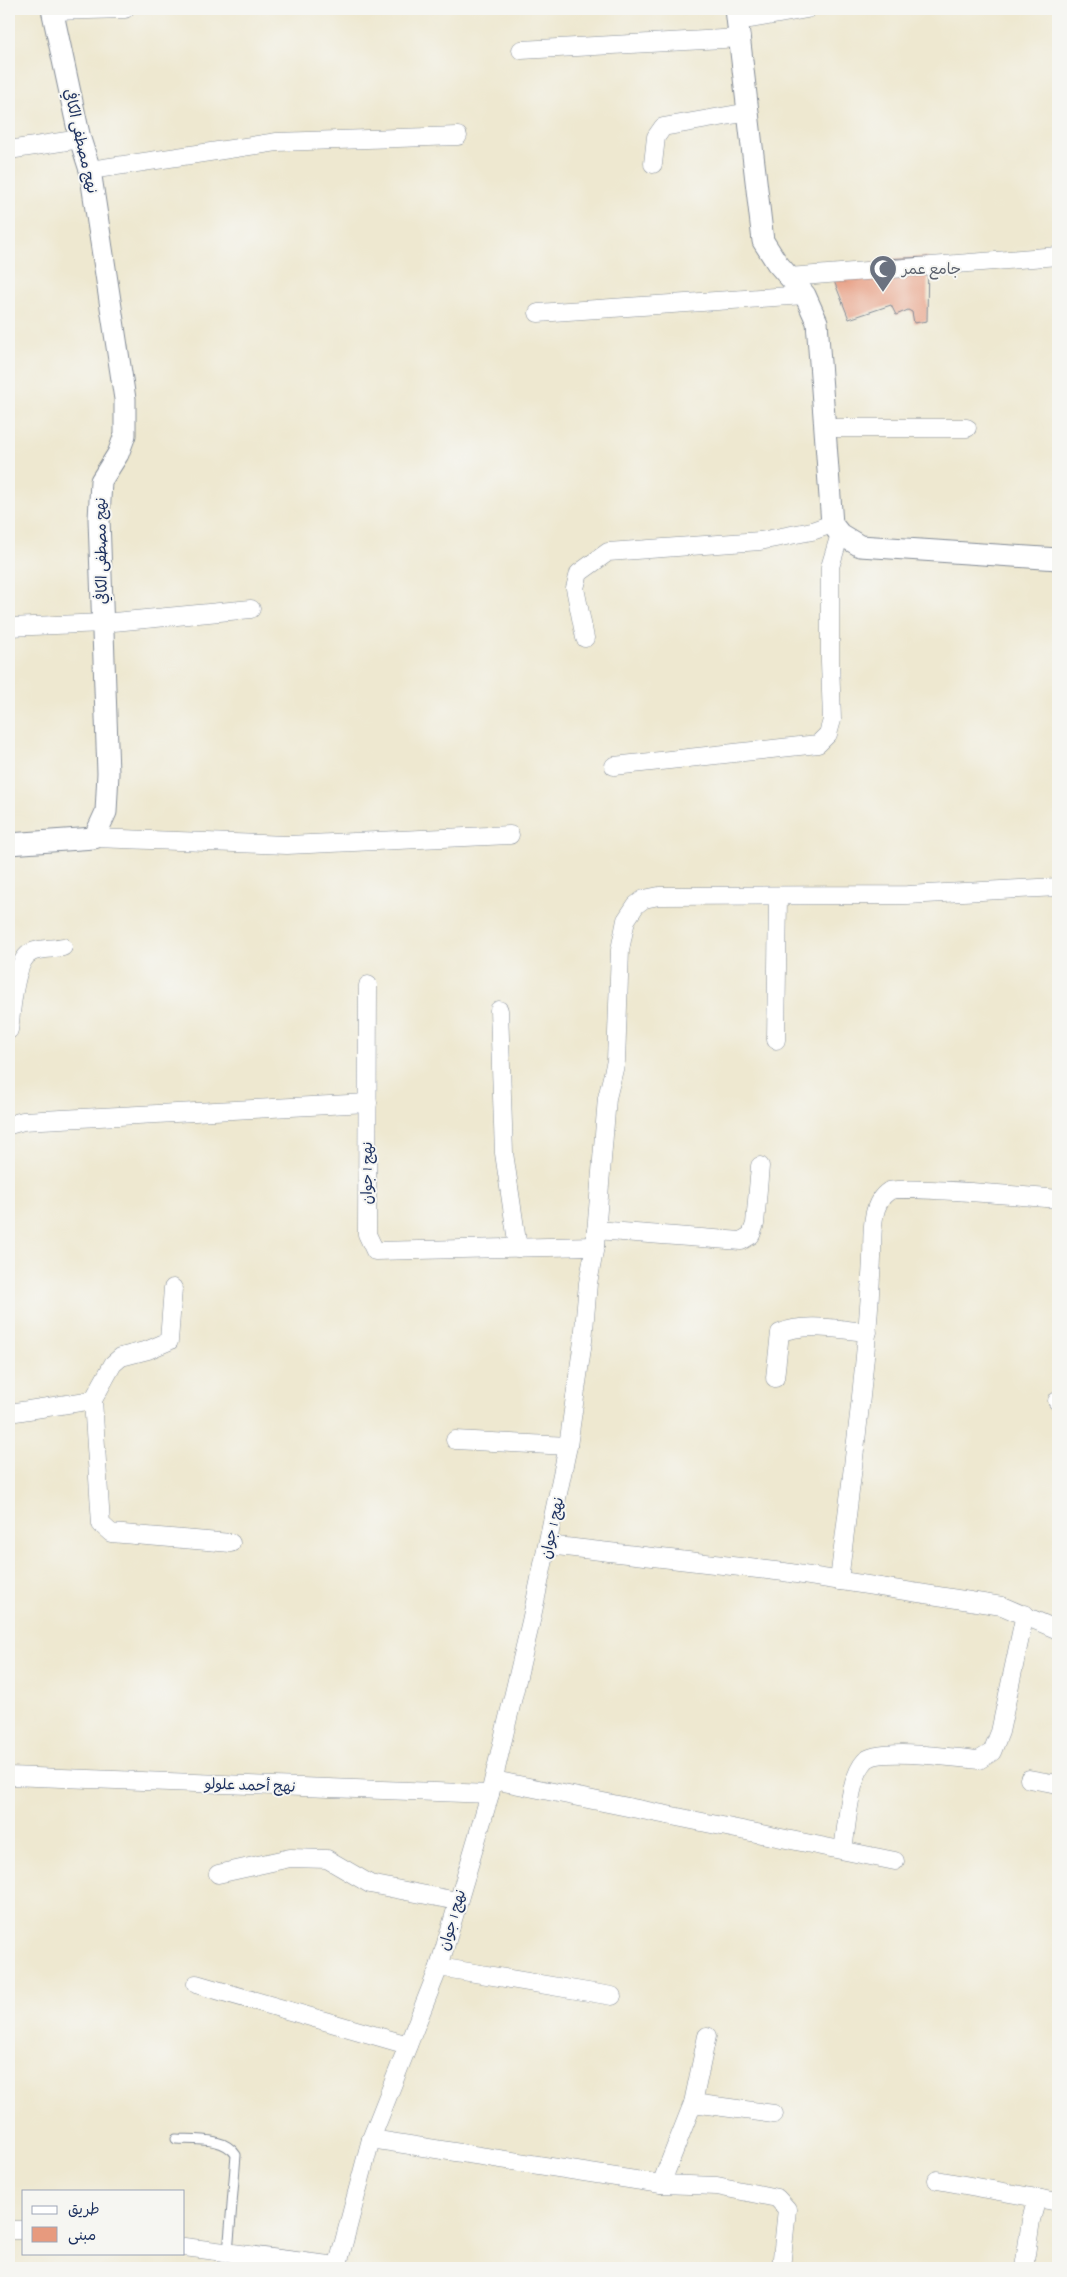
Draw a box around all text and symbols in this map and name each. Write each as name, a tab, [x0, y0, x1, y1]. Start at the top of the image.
street label: نهج مصطفى الكافي	[56, 87, 103, 196]
mosque icon: جامع عمر	[868, 254, 898, 293]
place label: جامع عمر	[900, 260, 961, 282]
street label: نهج مصطفى الكافي	[90, 497, 115, 605]
street label: نهج 1 جوان	[358, 1142, 380, 1204]
street label: نهج 1 جوان	[537, 1495, 571, 1561]
street label: نهج أحمد علولو	[203, 1774, 296, 1800]
street label: نهج 1 جوان	[435, 1887, 473, 1954]
legend	[22, 2190, 185, 2254]
text: طريق	[68, 2200, 100, 2222]
text: مبنى	[68, 2226, 96, 2248]

